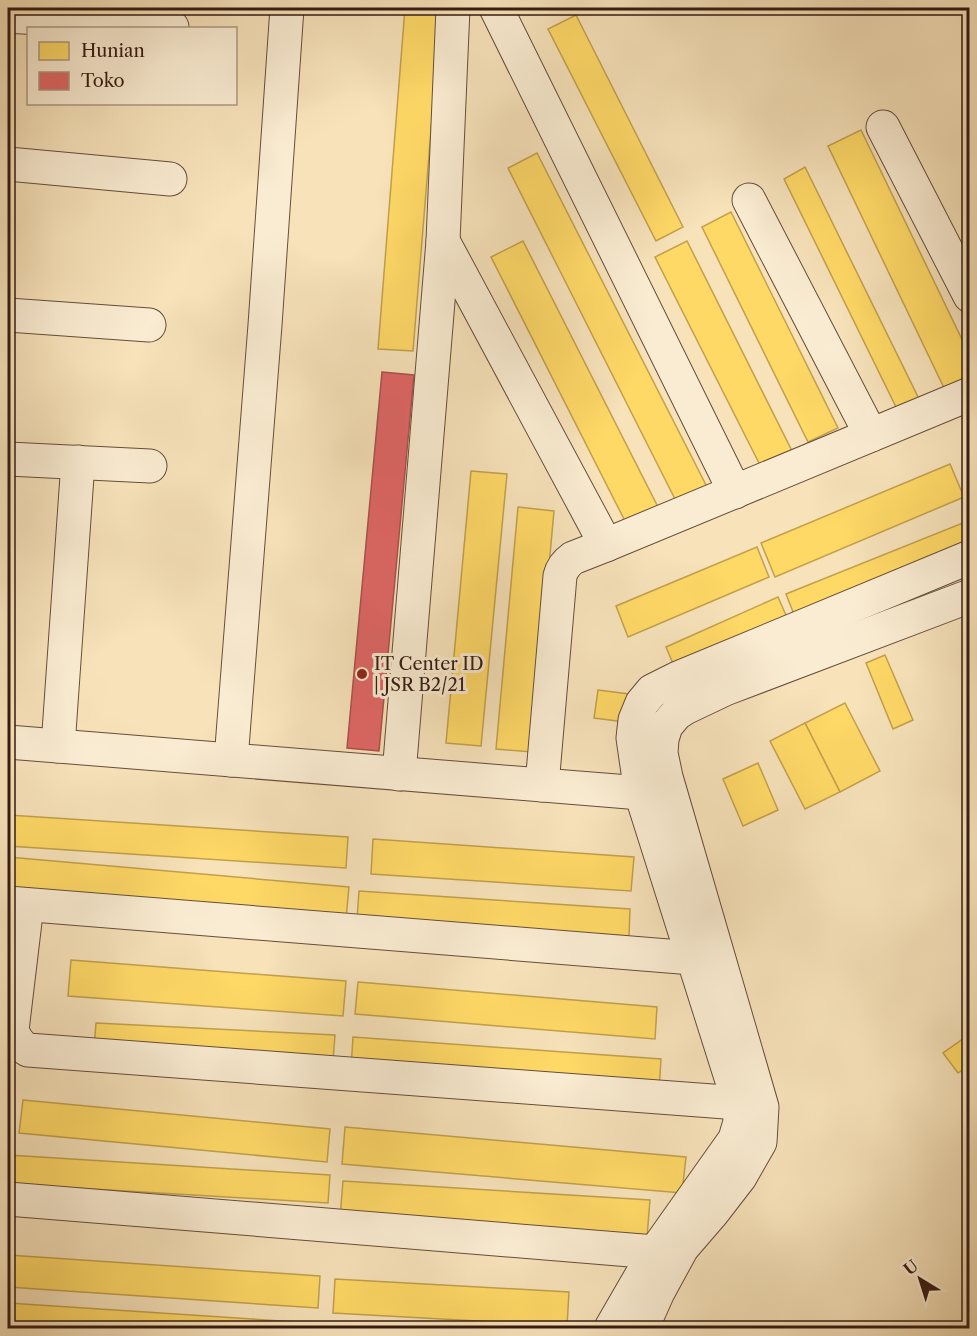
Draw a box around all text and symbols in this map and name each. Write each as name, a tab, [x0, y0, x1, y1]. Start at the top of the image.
legend	[27, 27, 237, 105]
text: Hunian	[81, 40, 145, 62]
text: Toko	[81, 70, 125, 92]
place label: IT Center ID | JSR B2/21	[374, 653, 484, 696]
marker: IT Center ID | JSR B2/21	[355, 667, 369, 681]
north arrow	[890, 1249, 950, 1309]
text: U	[899, 1255, 922, 1279]

